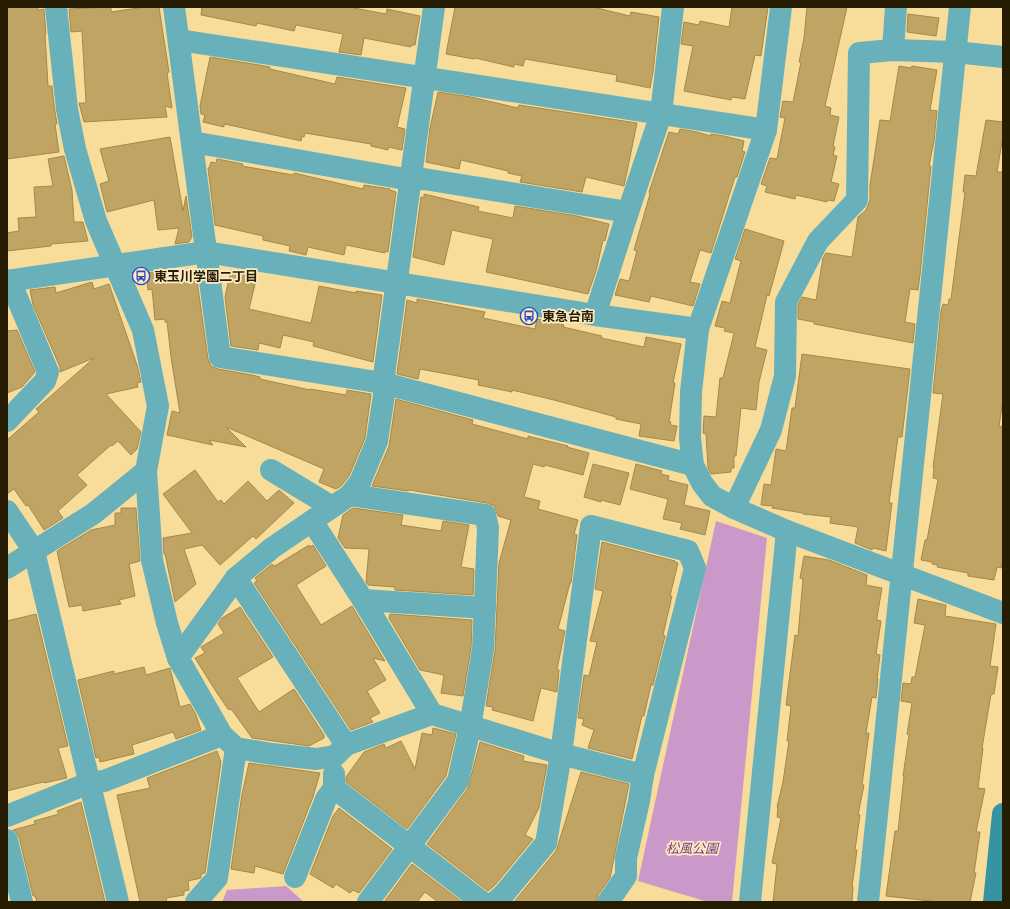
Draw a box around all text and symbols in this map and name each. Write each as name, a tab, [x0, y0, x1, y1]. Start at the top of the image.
bus stop icon: 東玉川学園二丁目	[131, 266, 151, 286]
place label: 東玉川学園二丁目	[154, 267, 258, 285]
bus stop icon: 東急台南	[519, 306, 539, 326]
place label: 東急台南	[542, 307, 594, 325]
park label: 松風公園	[666, 839, 720, 857]

